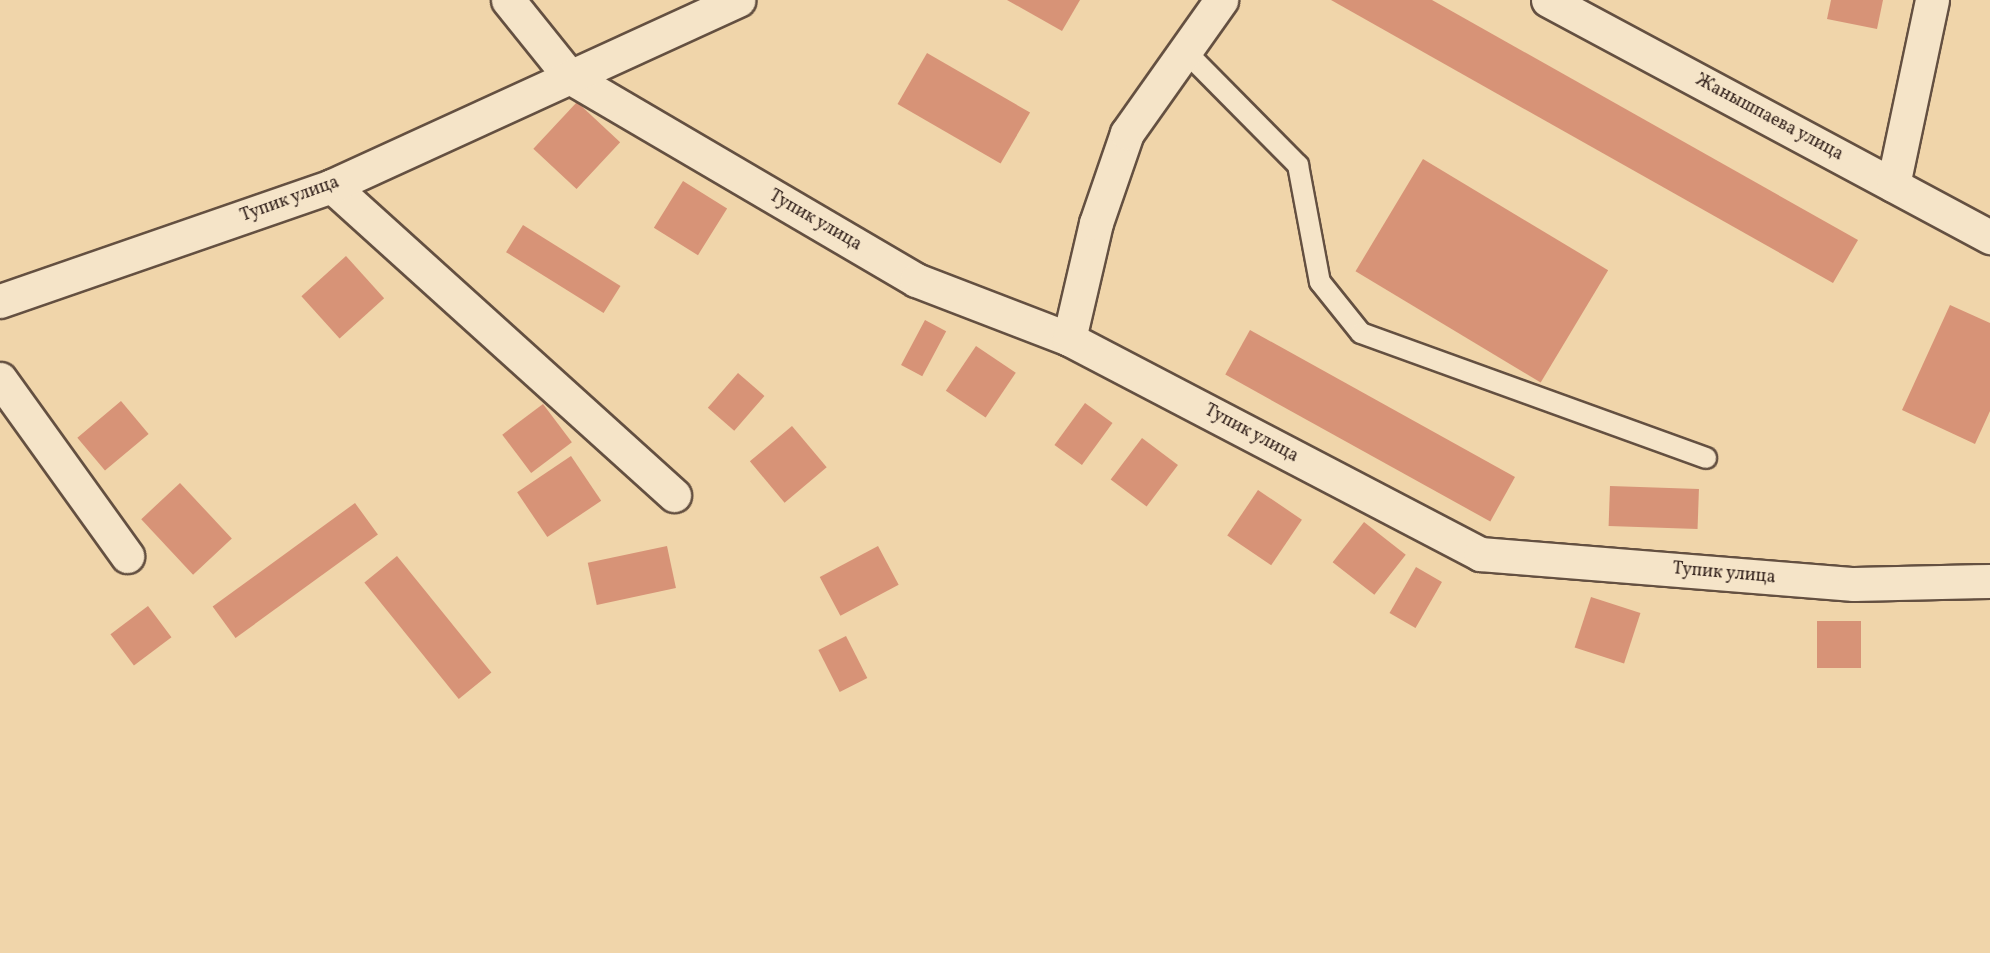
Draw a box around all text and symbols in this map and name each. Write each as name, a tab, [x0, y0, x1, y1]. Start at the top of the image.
street label: Жанышпаева улица	[1691, 70, 1847, 166]
street label: Тупик улица	[237, 172, 343, 228]
street label: Тупик улица	[765, 186, 865, 256]
street label: Тупик улица	[1200, 400, 1302, 468]
street label: Тупик улица	[1671, 559, 1777, 589]

